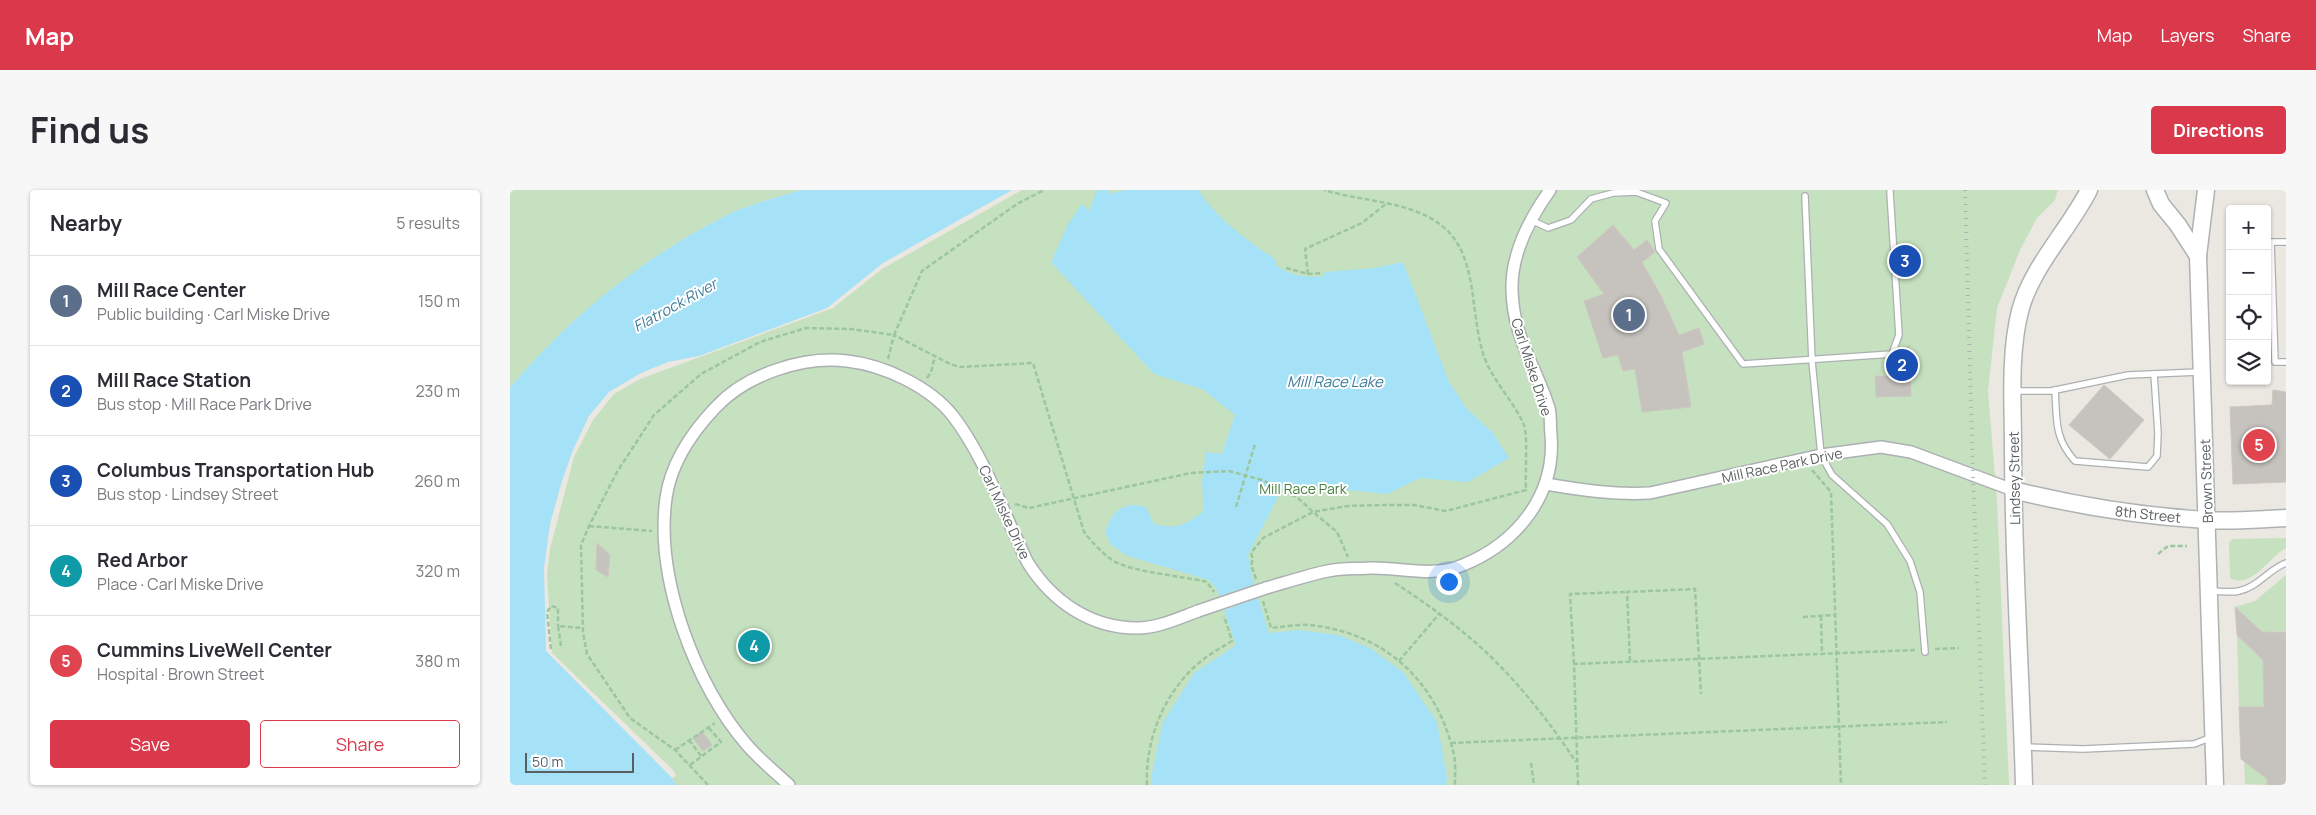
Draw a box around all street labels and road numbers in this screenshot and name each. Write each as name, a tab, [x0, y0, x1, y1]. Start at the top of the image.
street label: Carl Miske Drive	[1507, 316, 1557, 418]
street label: Lindsey Street	[2004, 431, 2024, 525]
street label: Brown Street	[2195, 438, 2217, 524]
street label: Mill Race Park Drive	[1720, 443, 1844, 487]
street label: Carl Miske Drive	[975, 462, 1035, 562]
street label: 8th Street	[2114, 501, 2182, 527]

